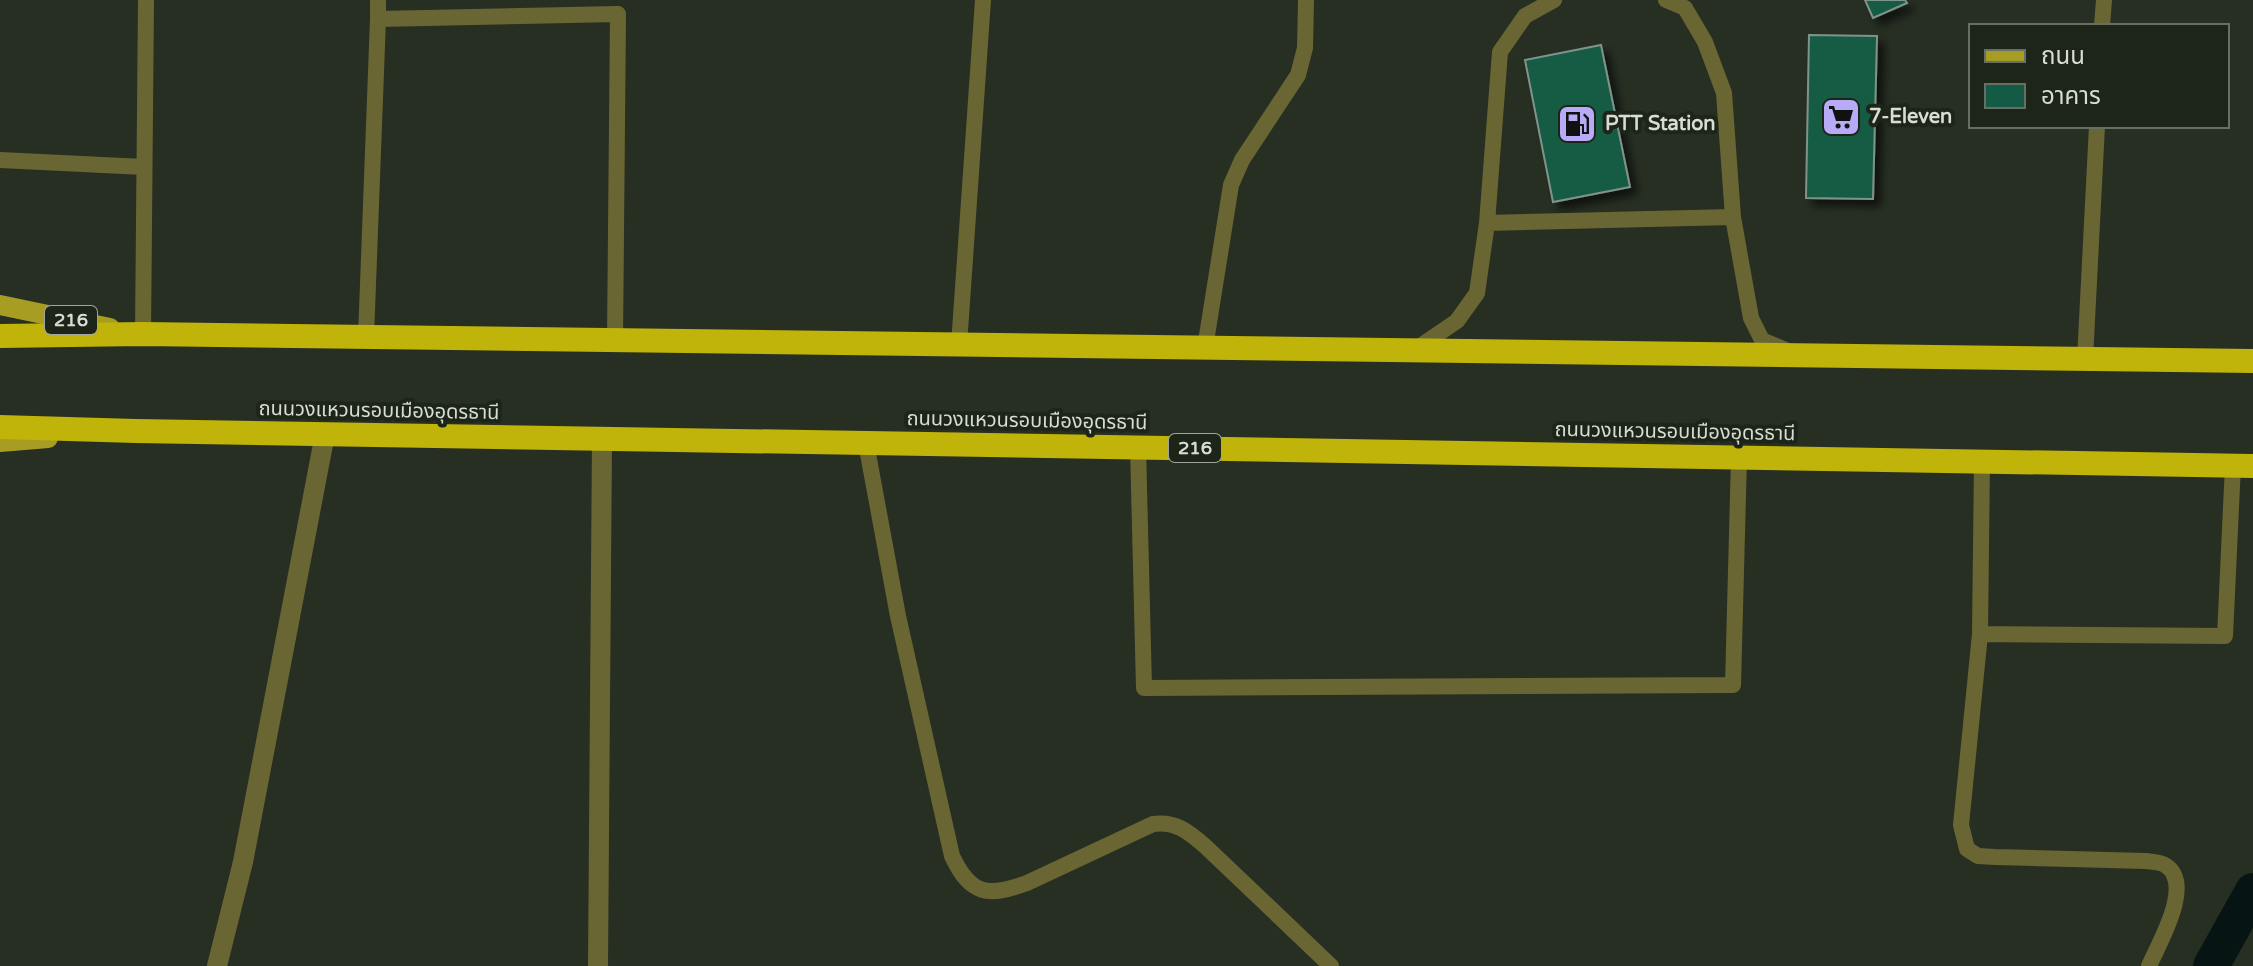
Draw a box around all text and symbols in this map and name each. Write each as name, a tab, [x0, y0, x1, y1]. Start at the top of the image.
legend	[1969, 24, 2229, 128]
text: ถนน	[2041, 42, 2085, 71]
text: อาคาร	[2041, 82, 2101, 111]
supermarket icon: 7-Eleven	[1820, 96, 1862, 138]
fuel station icon: PTT Station	[1556, 103, 1598, 145]
place label: 7-Eleven	[1869, 105, 1952, 129]
place label: PTT Station	[1605, 112, 1715, 136]
road number: 216	[45, 306, 97, 334]
street label: ถนนวงแหวนรอบเมืองอุดรธานี	[258, 397, 500, 425]
street label: ถนนวงแหวนรอบเมืองอุดรธานี	[906, 407, 1148, 435]
street label: ถนนวงแหวนรอบเมืองอุดรธานี	[1554, 418, 1796, 446]
road number: 216	[1169, 434, 1221, 462]

